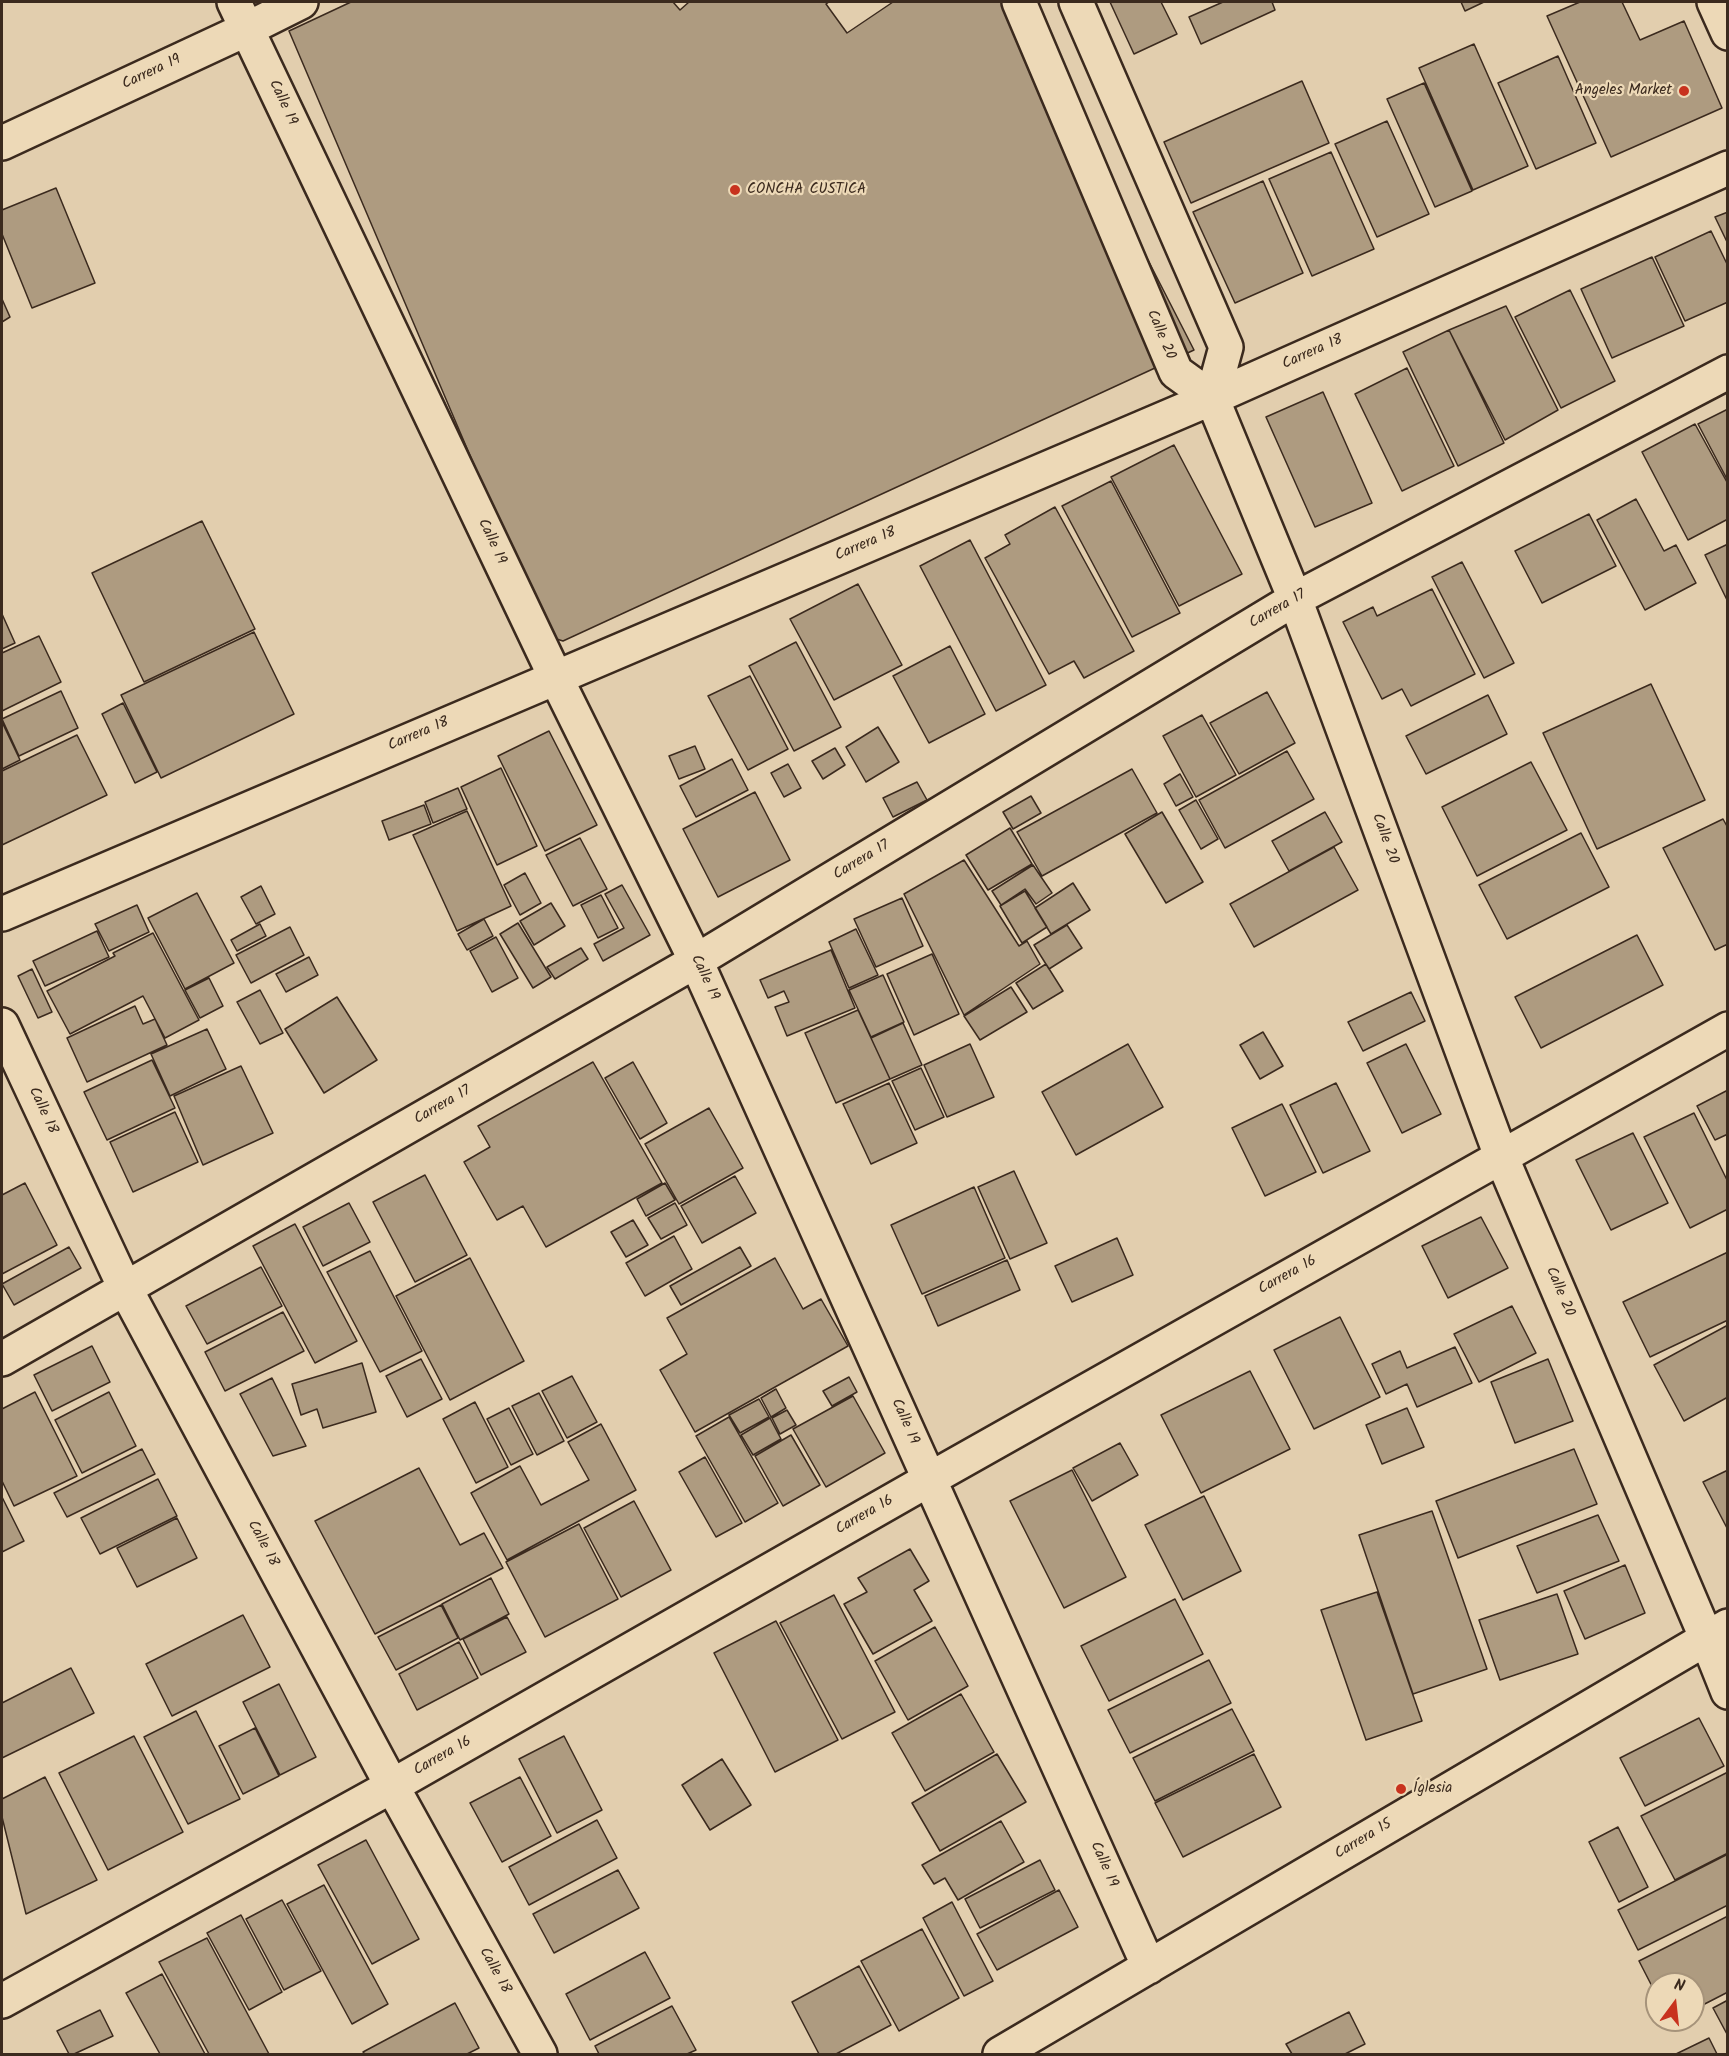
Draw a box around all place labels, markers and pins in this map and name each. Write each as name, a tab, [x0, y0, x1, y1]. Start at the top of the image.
place label: Angeles Market	[1575, 82, 1672, 100]
marker: Angeles Market	[1677, 84, 1691, 98]
place label: CONCHA CUSTICA	[747, 181, 866, 199]
marker: CONCHA CUSTICA	[728, 183, 742, 197]
place label: Íglesia	[1413, 1780, 1452, 1798]
marker: Íglesia	[1394, 1782, 1408, 1796]

